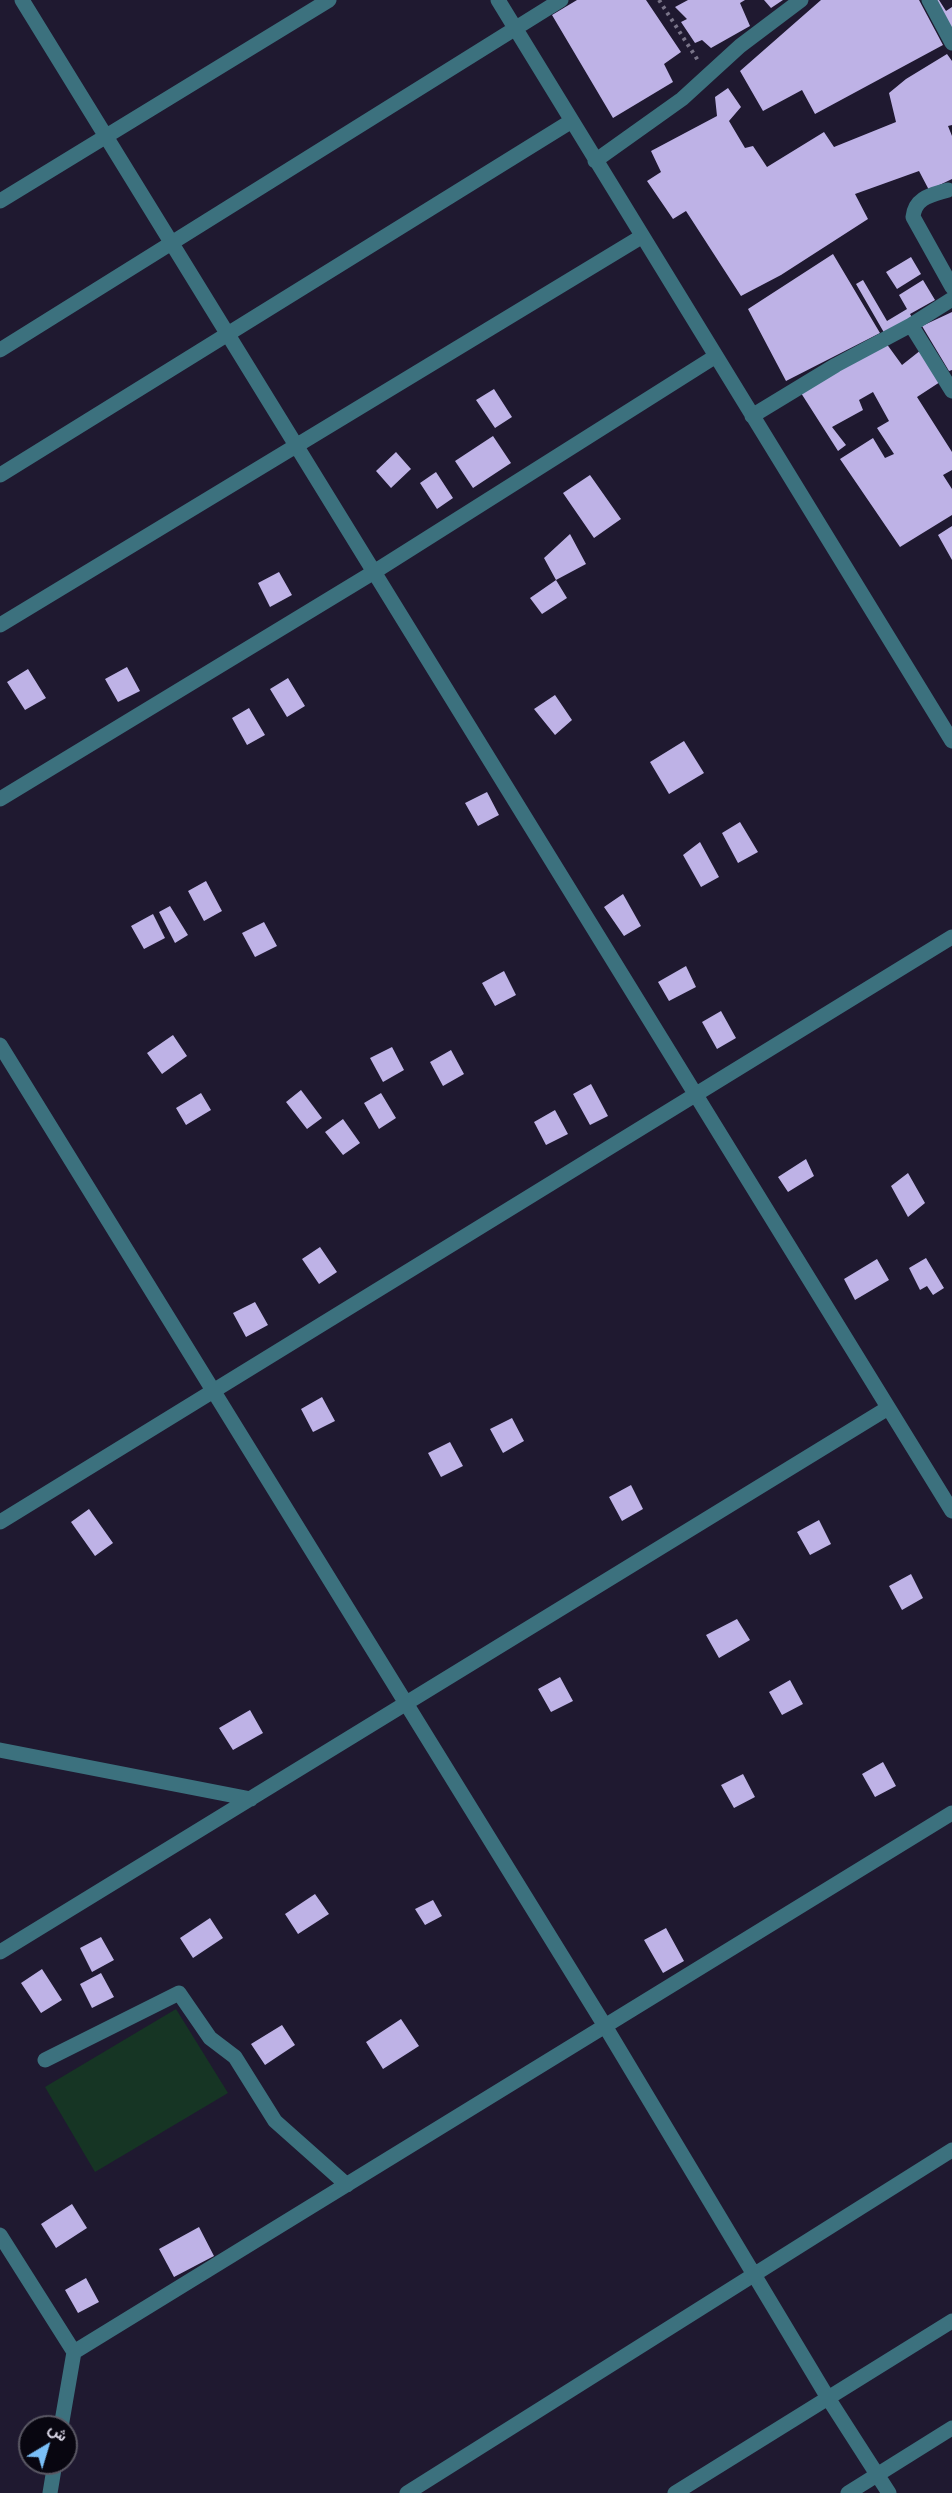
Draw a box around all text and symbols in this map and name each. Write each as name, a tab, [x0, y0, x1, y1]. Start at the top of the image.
north arrow	[18, 2415, 78, 2475]
text: ش	[45, 2419, 72, 2445]

